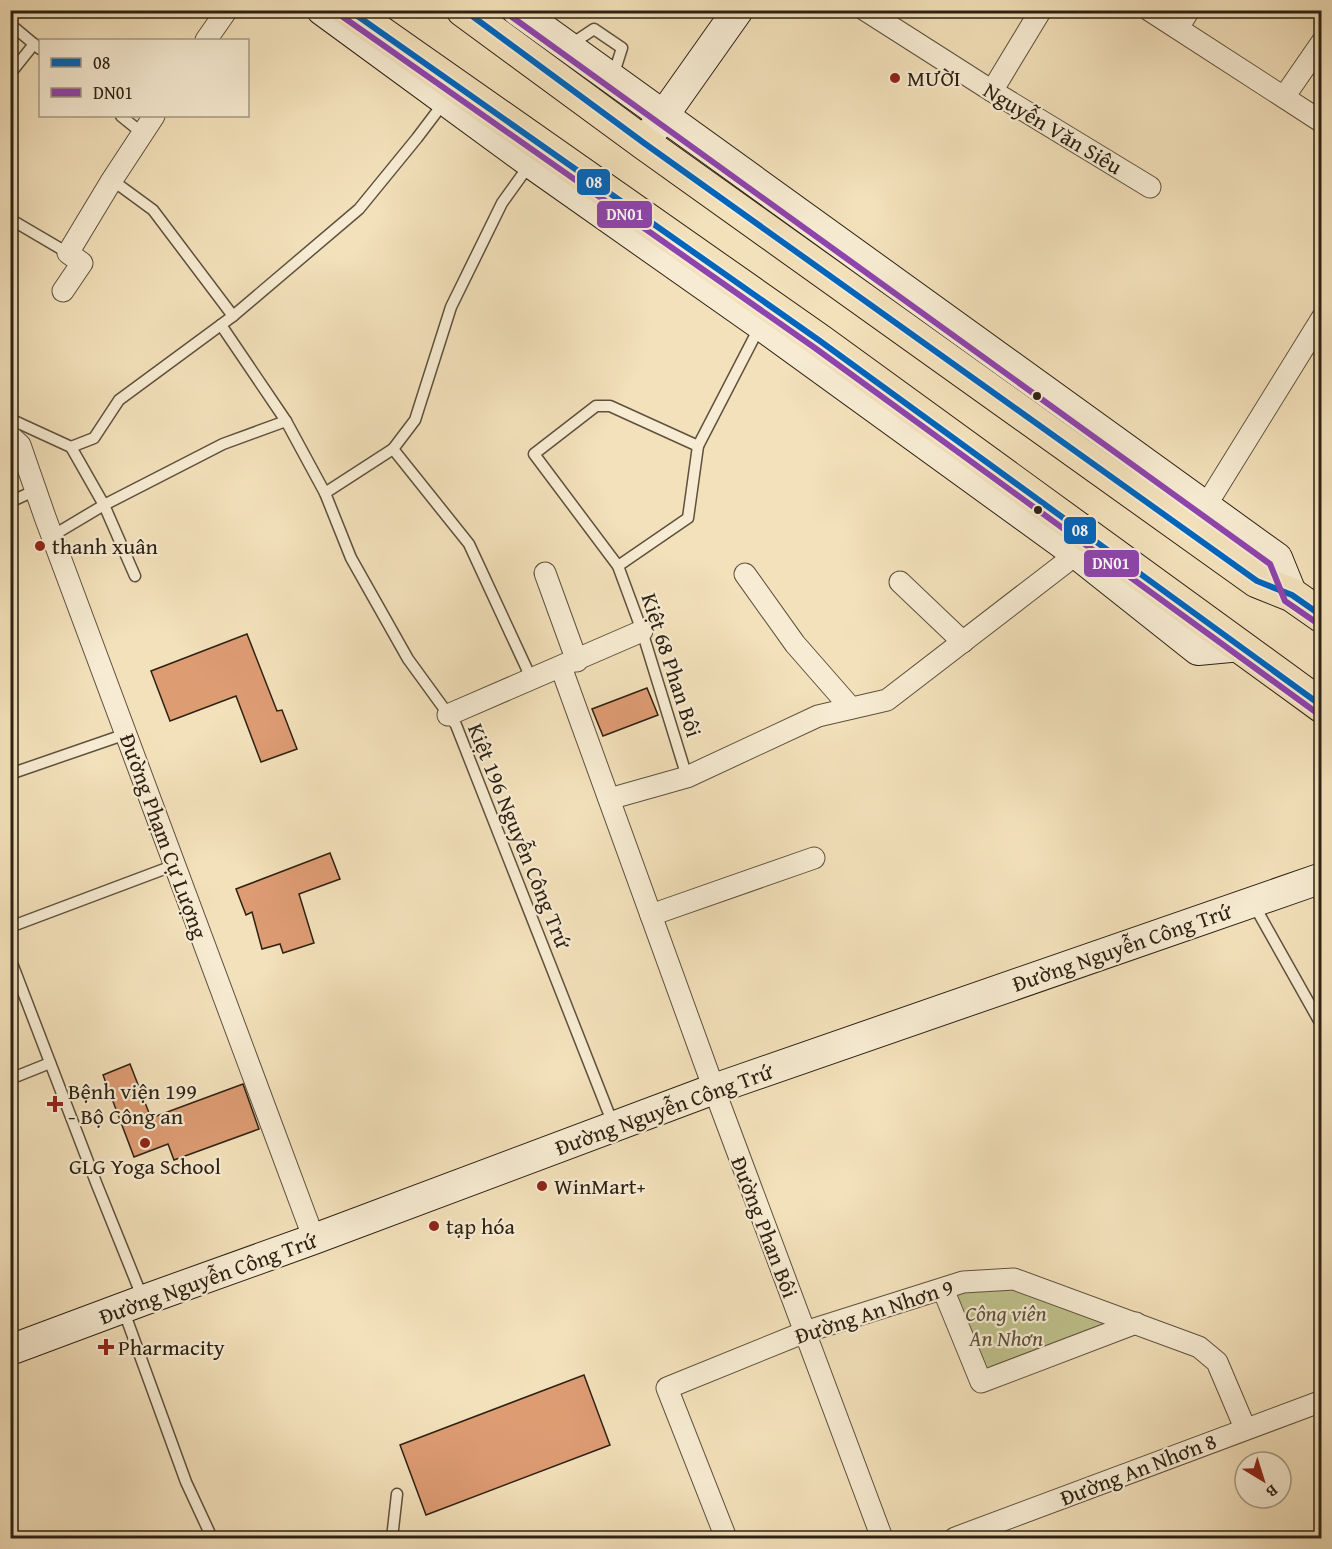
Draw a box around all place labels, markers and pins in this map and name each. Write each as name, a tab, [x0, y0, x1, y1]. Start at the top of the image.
place label: MƯỜI	[907, 62, 961, 94]
marker: MƯỜI	[888, 71, 902, 85]
unlabelled marker	[1031, 390, 1043, 402]
unlabelled marker	[1032, 504, 1044, 516]
place label: thanh xuân	[52, 530, 159, 562]
marker: thanh xuân	[33, 539, 47, 553]
place label: Bệnh viện 199 - Bộ Công an	[68, 1075, 197, 1132]
marker: Bệnh viện 199 - Bộ Công an	[46, 1095, 64, 1113]
marker: GLG Yoga School	[138, 1136, 152, 1150]
place label: GLG Yoga School	[69, 1150, 221, 1182]
place label: WinMart+	[554, 1170, 646, 1202]
marker: WinMart+	[535, 1179, 549, 1193]
place label: tạp hóa	[446, 1210, 515, 1242]
marker: tạp hóa	[427, 1219, 441, 1233]
place label: Pharmacity	[118, 1331, 225, 1363]
marker: Pharmacity	[99, 1340, 113, 1354]

